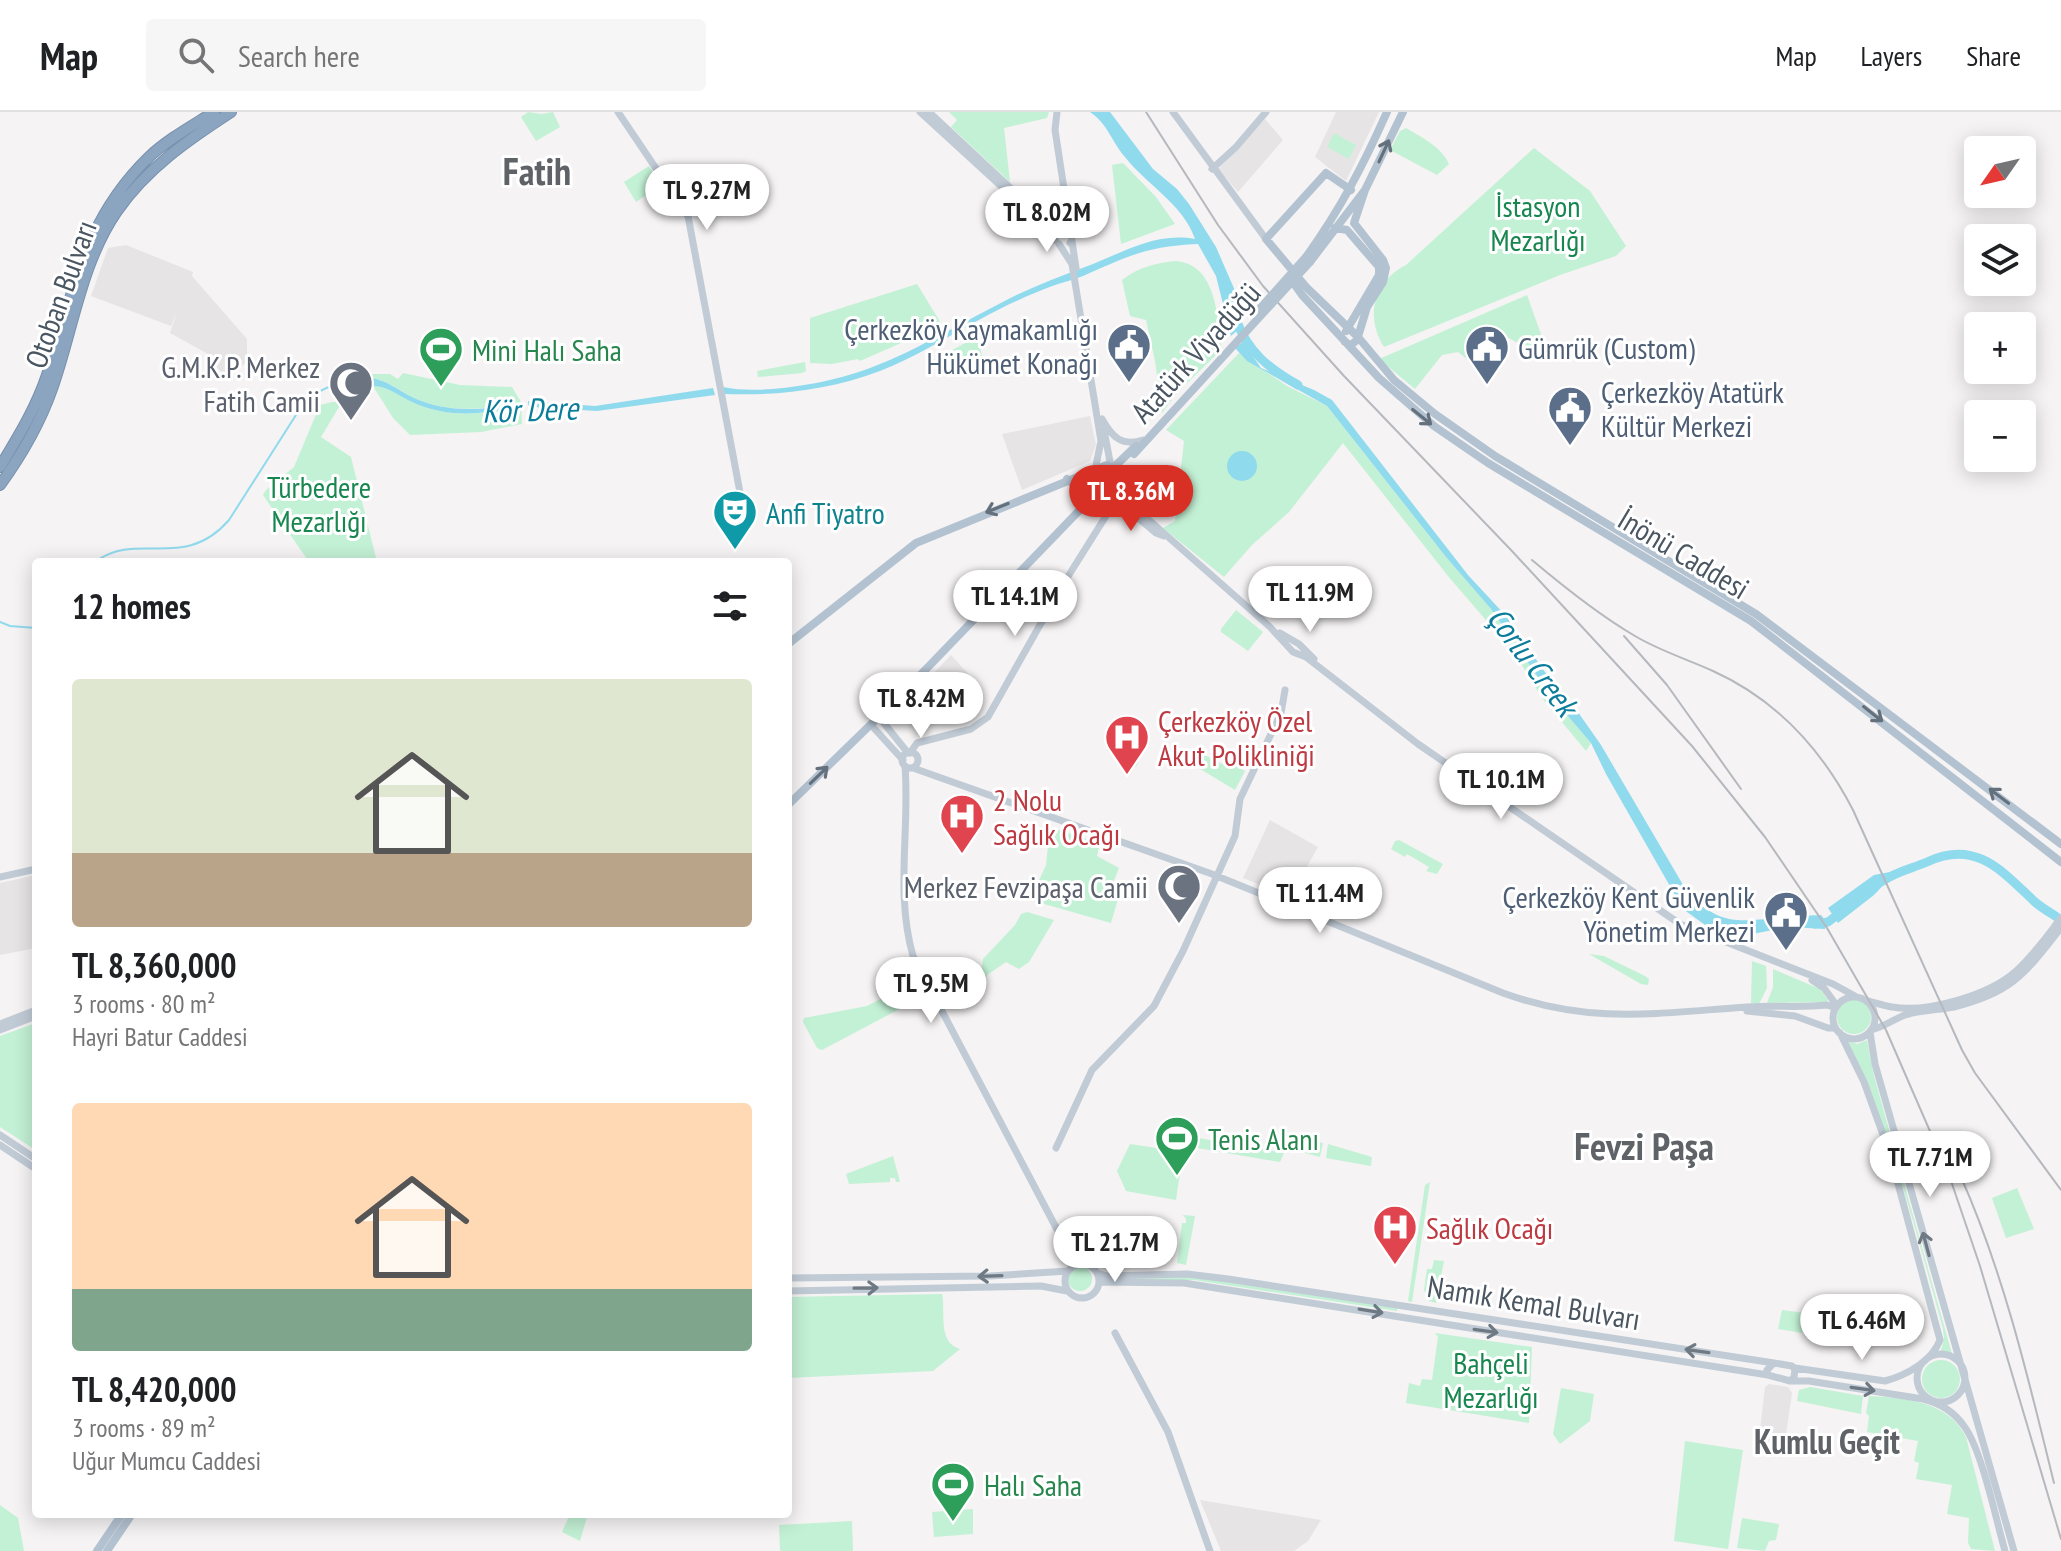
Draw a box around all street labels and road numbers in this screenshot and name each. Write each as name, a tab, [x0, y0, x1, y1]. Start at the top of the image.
street label: Otoban Bulvarı	[15, 215, 105, 373]
street label: Atatürk Viyadüğü	[1122, 274, 1268, 430]
street label: İnönü Caddesi	[1611, 499, 1757, 607]
street label: Namık Kemal Bulvarı	[1425, 1266, 1643, 1338]

